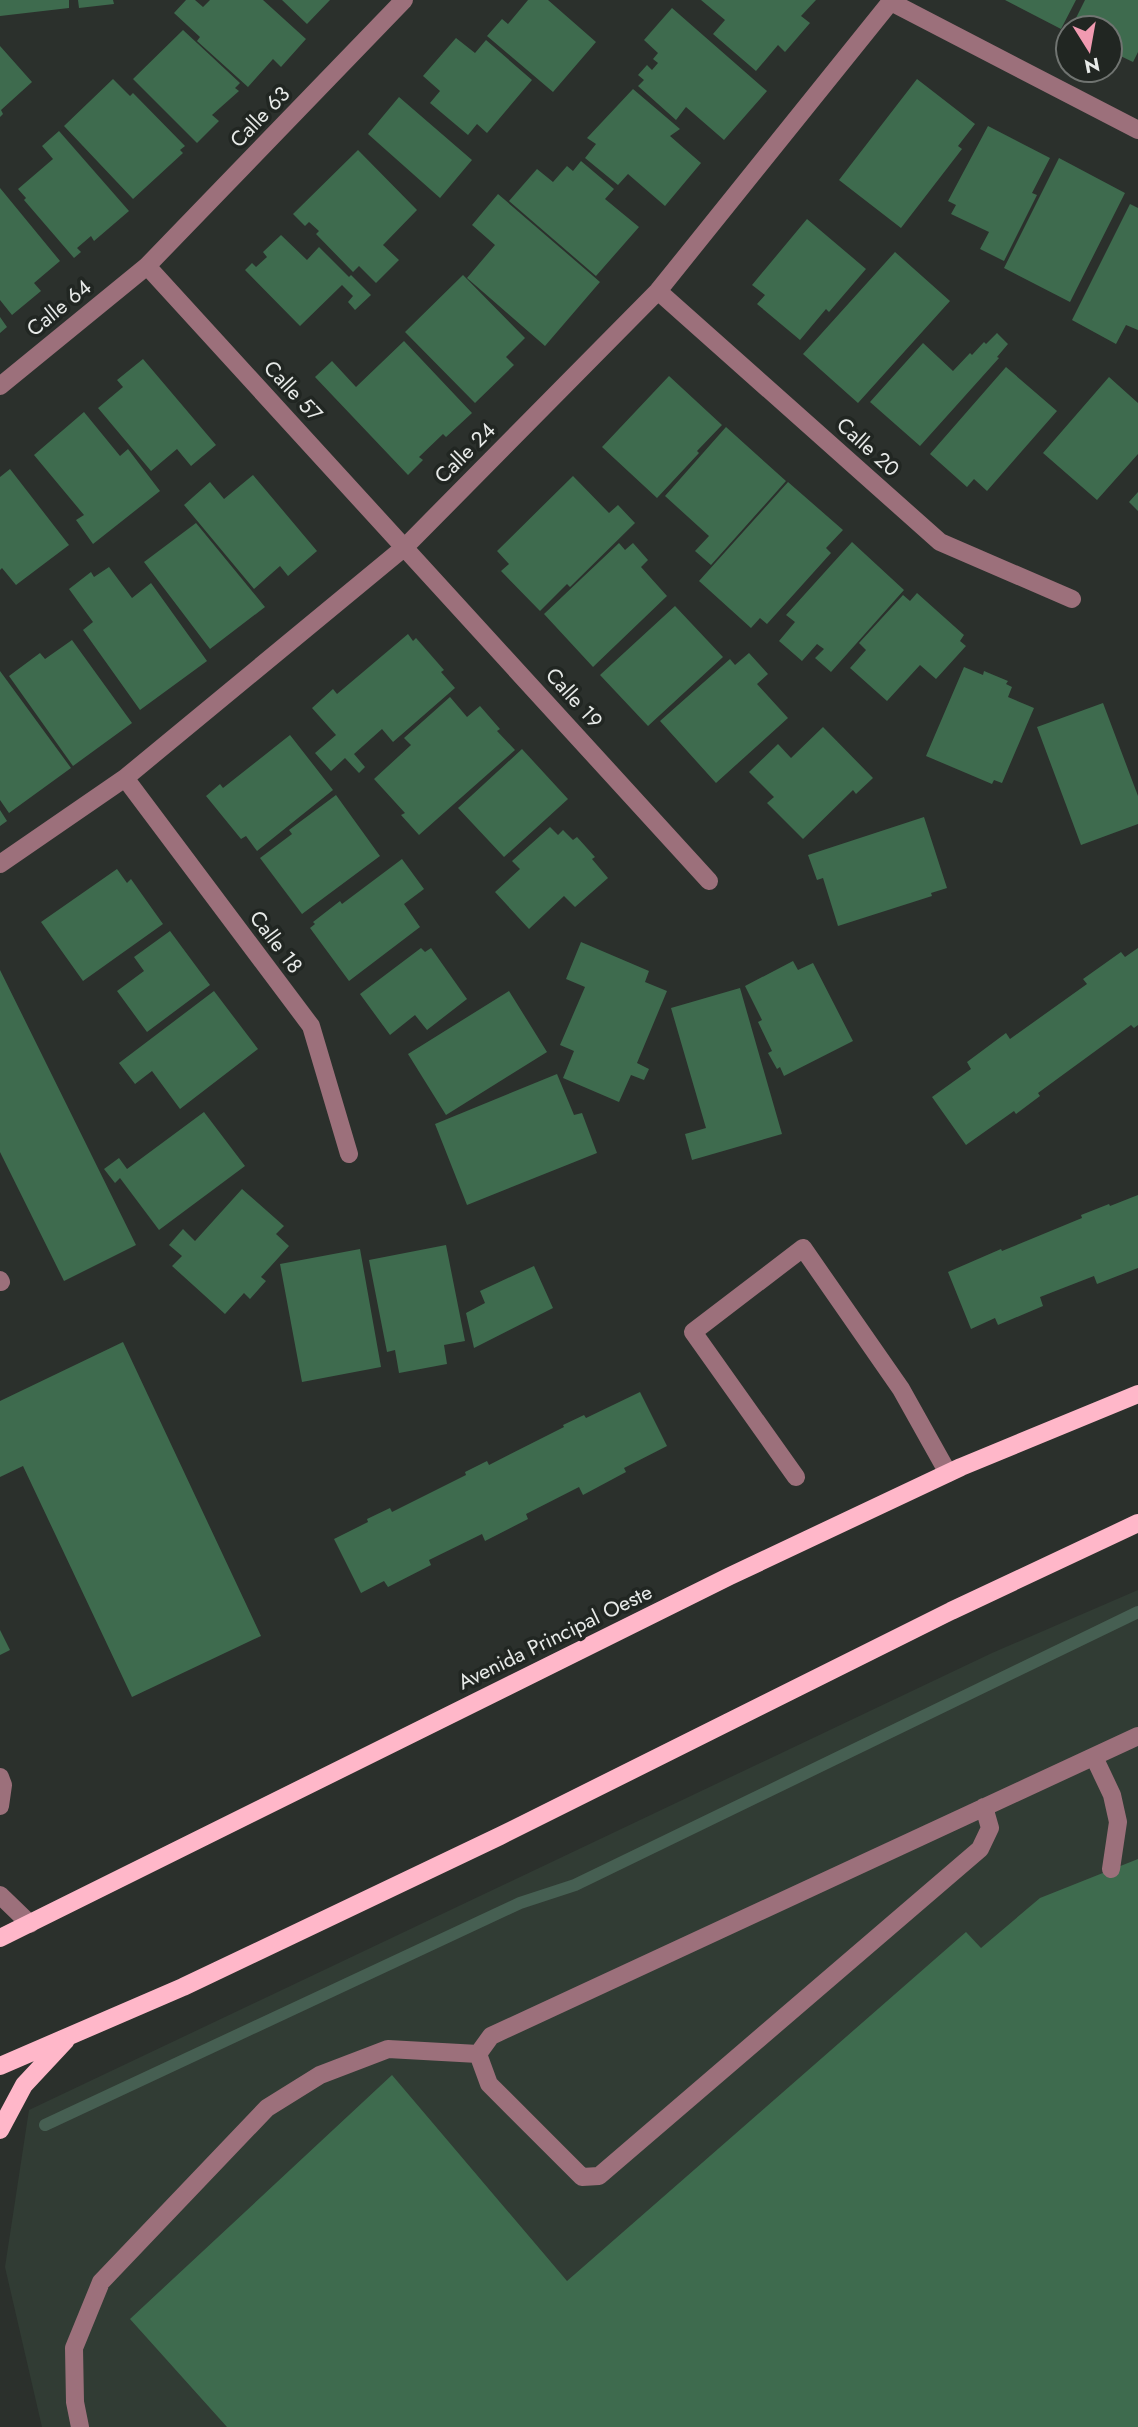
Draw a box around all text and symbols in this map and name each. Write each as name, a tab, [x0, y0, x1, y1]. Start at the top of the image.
north arrow	[1054, 14, 1124, 84]
text: N	[1082, 51, 1102, 80]
street label: Calle 63	[223, 80, 297, 154]
street label: Calle 64	[20, 273, 98, 343]
street label: Calle 57	[257, 354, 329, 428]
street label: Calle 20	[830, 410, 906, 484]
street label: Calle 24	[428, 416, 502, 490]
street label: Calle 19	[538, 661, 610, 735]
street label: Calle 18	[242, 904, 310, 980]
street label: Avenida Principal Oeste	[453, 1577, 657, 1697]

